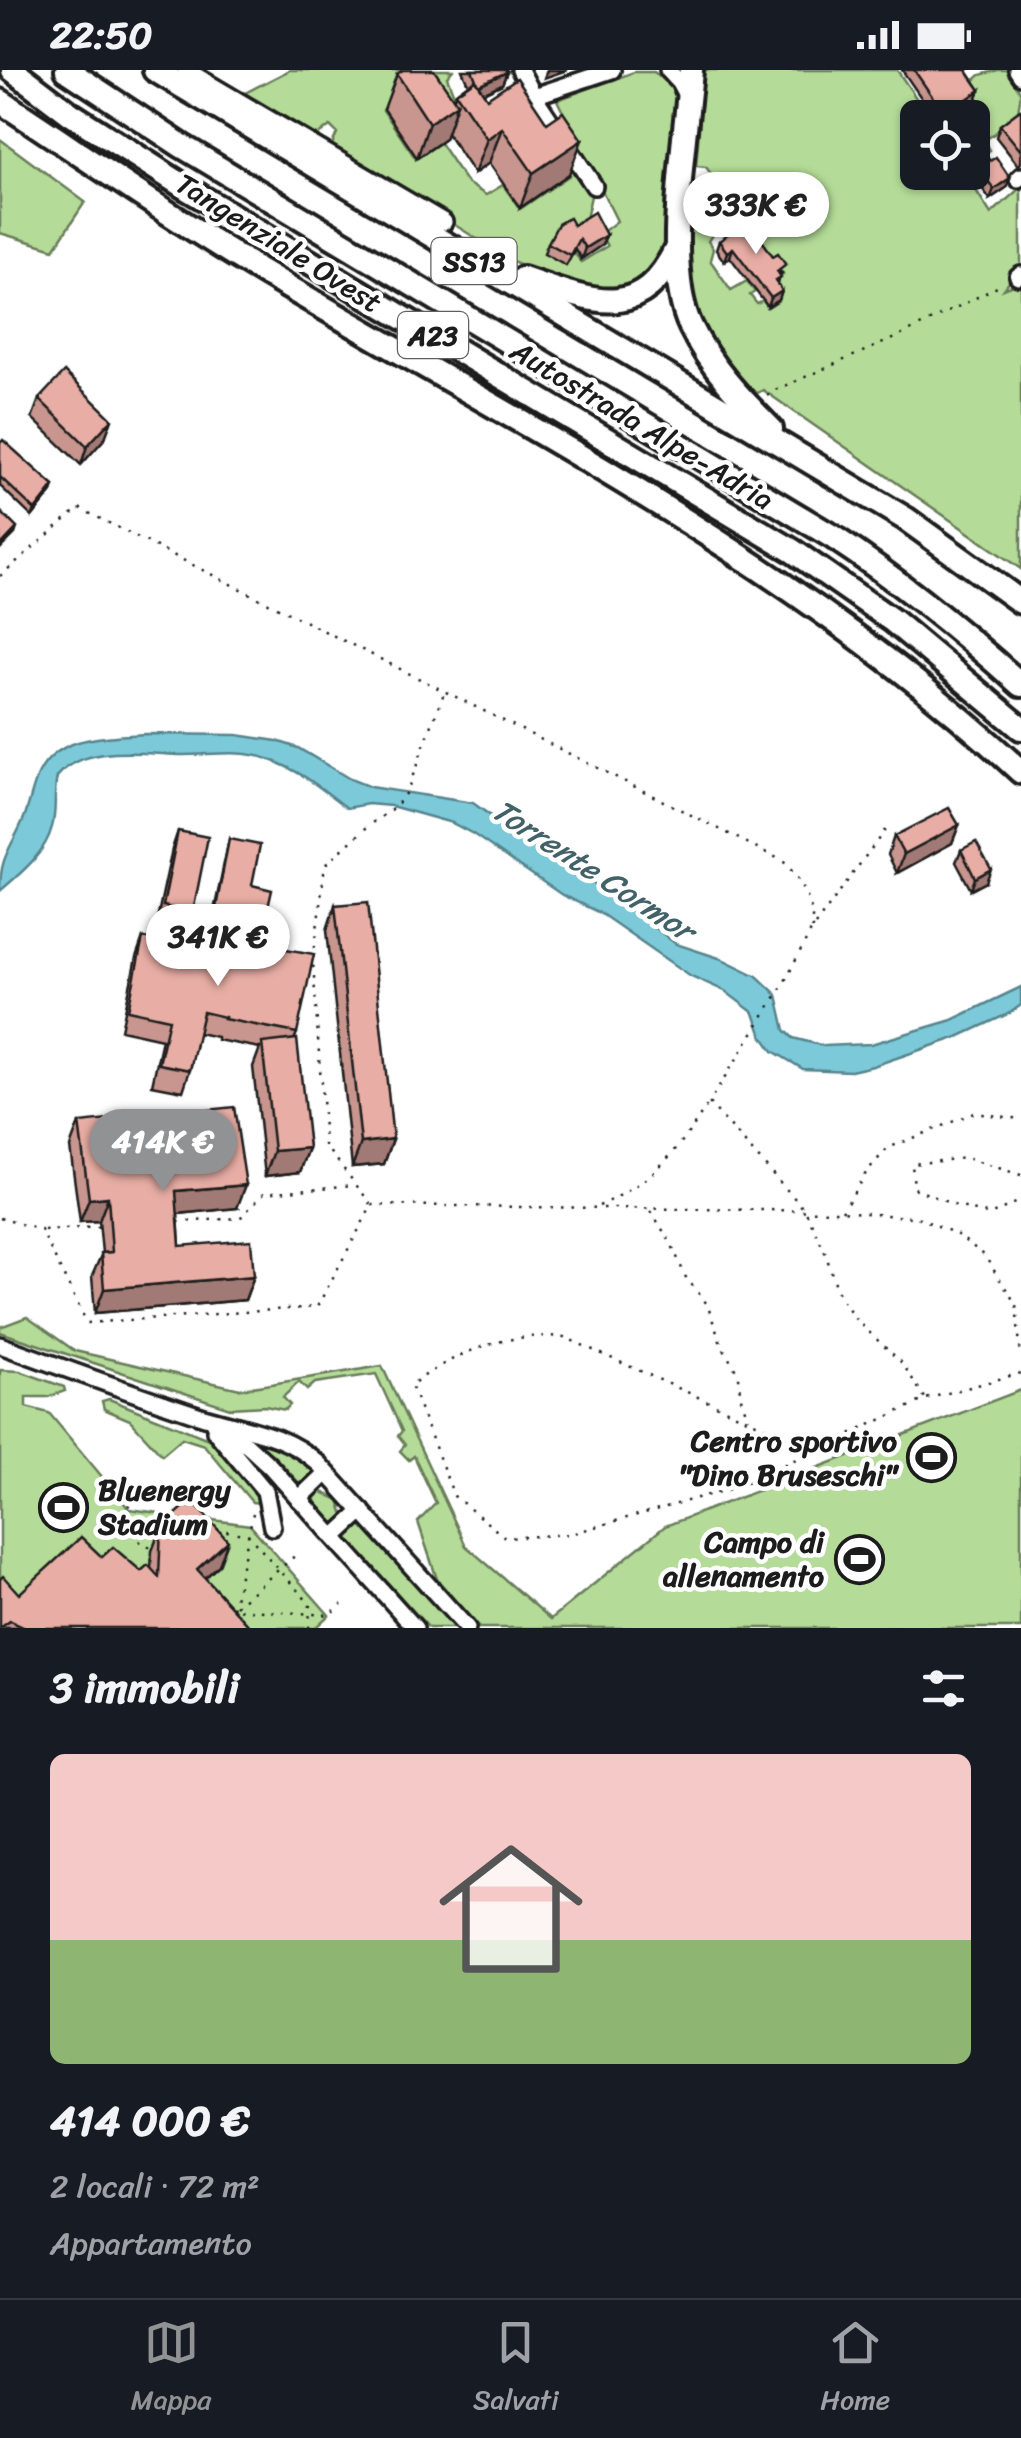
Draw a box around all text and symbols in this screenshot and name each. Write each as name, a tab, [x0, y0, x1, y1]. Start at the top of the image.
text: 22:50	[50, 2, 153, 69]
map controls	[900, 100, 990, 190]
button: locate	[900, 100, 990, 190]
street label: Tangenziale Ovest	[165, 158, 393, 328]
pin: 333K €	[675, 172, 837, 257]
text: 333K €	[705, 176, 807, 233]
road number: SS13	[432, 238, 516, 284]
road number: A23	[398, 312, 468, 358]
street label: Autostrada Alpe-Adria	[498, 324, 785, 525]
water label: Torrente Cormor	[480, 783, 711, 960]
pin: 341K €	[137, 904, 299, 989]
text: 341K €	[168, 908, 268, 965]
pin: 414K €	[82, 1109, 244, 1194]
text: 414K €	[112, 1113, 214, 1170]
place label: Centro sportivo "Dino Bruseschi"	[679, 1414, 900, 1502]
sports icon: Centro sportivo "Dino Bruseschi"	[906, 1432, 958, 1484]
place label: Bluenergy Stadium	[97, 1463, 232, 1551]
sports icon: Bluenergy Stadium	[37, 1481, 89, 1533]
place label: Campo di allenamento	[662, 1515, 826, 1603]
sports icon: Campo di allenamento	[833, 1533, 885, 1585]
text: 3 immobili	[50, 1651, 239, 1725]
icon: filters	[916, 1661, 971, 1716]
icon: home	[421, 1819, 601, 1999]
text: 414 000 €	[50, 2084, 250, 2158]
text: 2 locali · 72 m²	[50, 2158, 260, 2215]
text: Appartamento	[50, 2215, 252, 2272]
tab: Mappa	[131, 2315, 211, 2424]
tab: Salvati	[473, 2315, 559, 2424]
tab: Home	[820, 2315, 890, 2424]

